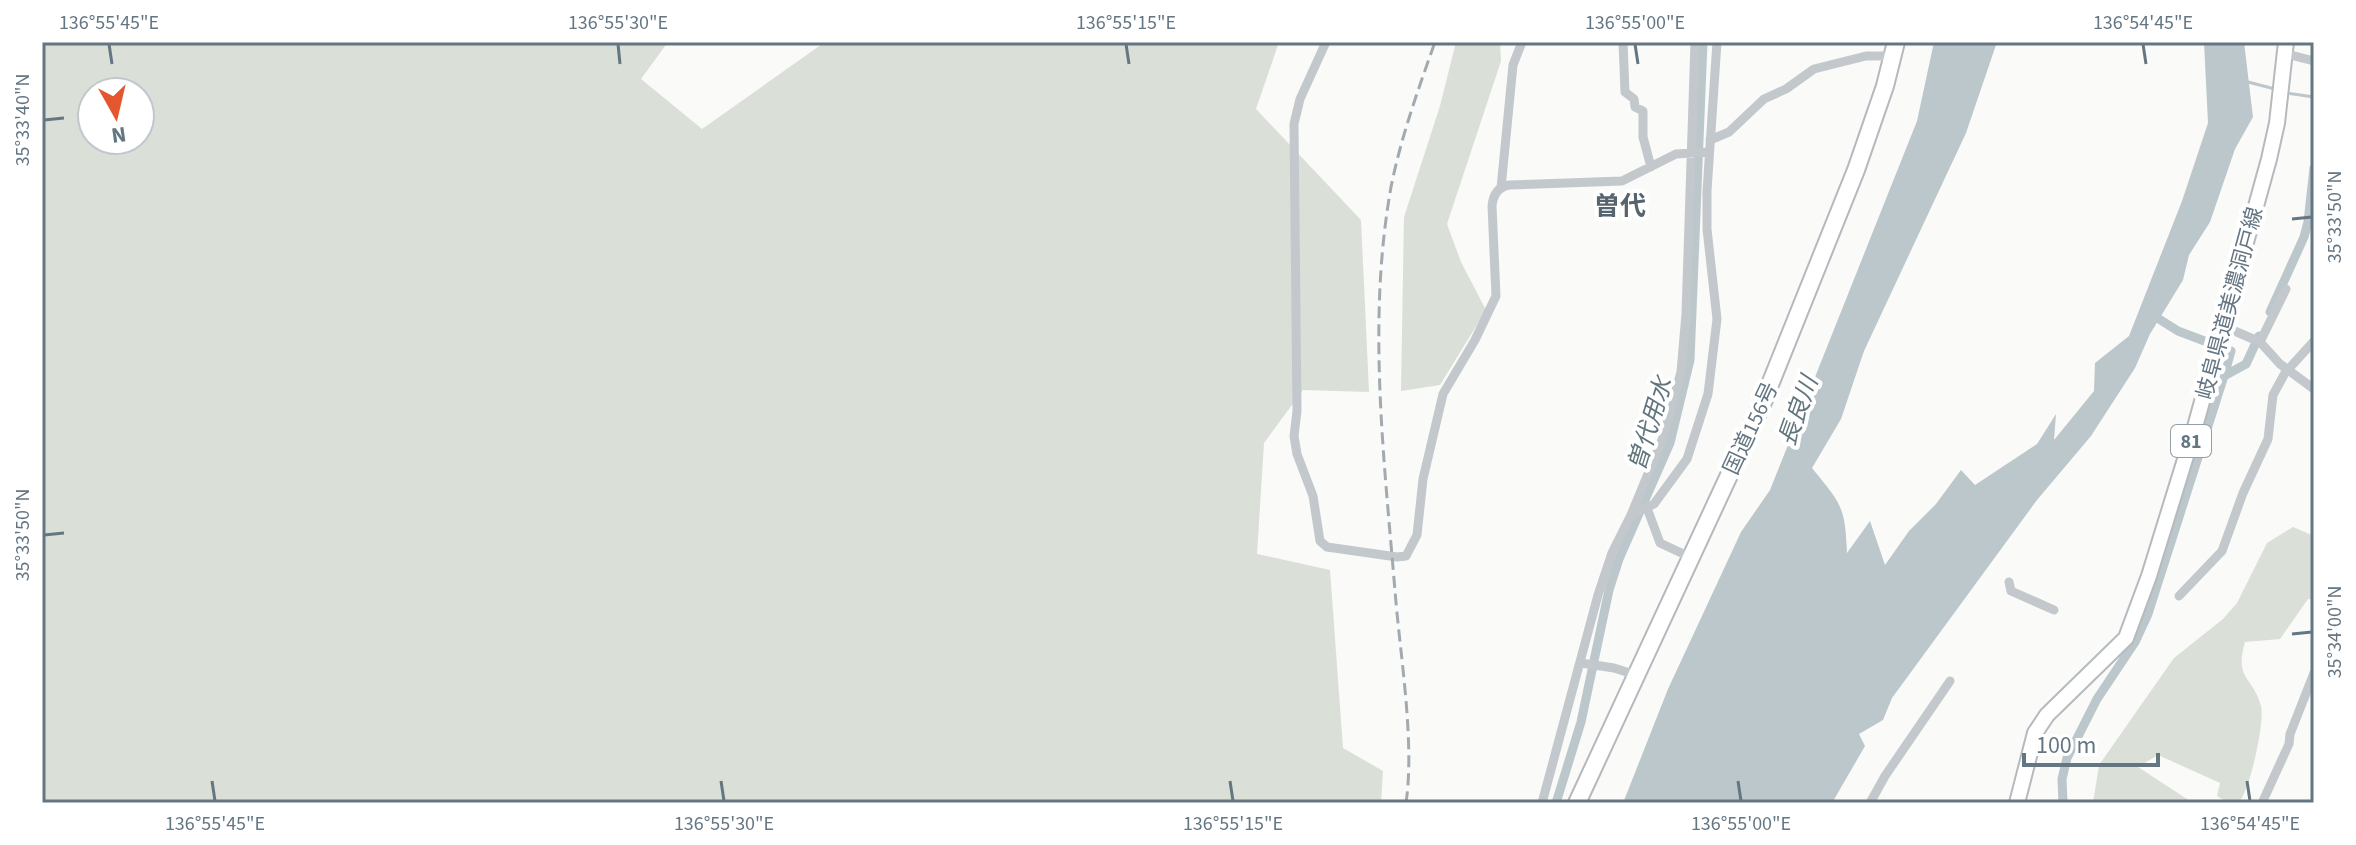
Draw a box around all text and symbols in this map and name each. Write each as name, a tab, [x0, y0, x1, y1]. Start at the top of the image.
text: 136°55'45"E	[59, 9, 159, 37]
text: 136°55'30"E	[568, 9, 668, 37]
text: 136°55'15"E	[1076, 9, 1176, 37]
text: 136°55'00"E	[1585, 9, 1685, 37]
text: 136°54'45"E	[2093, 9, 2193, 37]
text: 35°33'40"N	[9, 74, 37, 166]
north arrow	[76, 76, 156, 156]
text: N	[109, 118, 128, 152]
text: 35°33'50"N	[2321, 171, 2349, 263]
district label: 曽代	[1594, 188, 1646, 225]
street label: 岐阜県道美濃洞戸線	[2189, 203, 2271, 403]
water label: 長良川	[1770, 369, 1828, 451]
water label: 曽代用水	[1620, 370, 1682, 475]
street label: 国道156号	[1716, 377, 1786, 480]
road number: 81	[2171, 425, 2211, 457]
text: 35°33'50"N	[9, 489, 37, 581]
text: 35°34'00"N	[2321, 586, 2349, 678]
scale bar	[2024, 717, 2158, 767]
text: 100 m	[2036, 728, 2096, 763]
text: 136°55'45"E	[165, 810, 265, 838]
text: 136°55'30"E	[674, 810, 774, 838]
text: 136°55'15"E	[1183, 810, 1283, 838]
text: 136°55'00"E	[1691, 810, 1791, 838]
text: 136°54'45"E	[2200, 810, 2300, 838]

